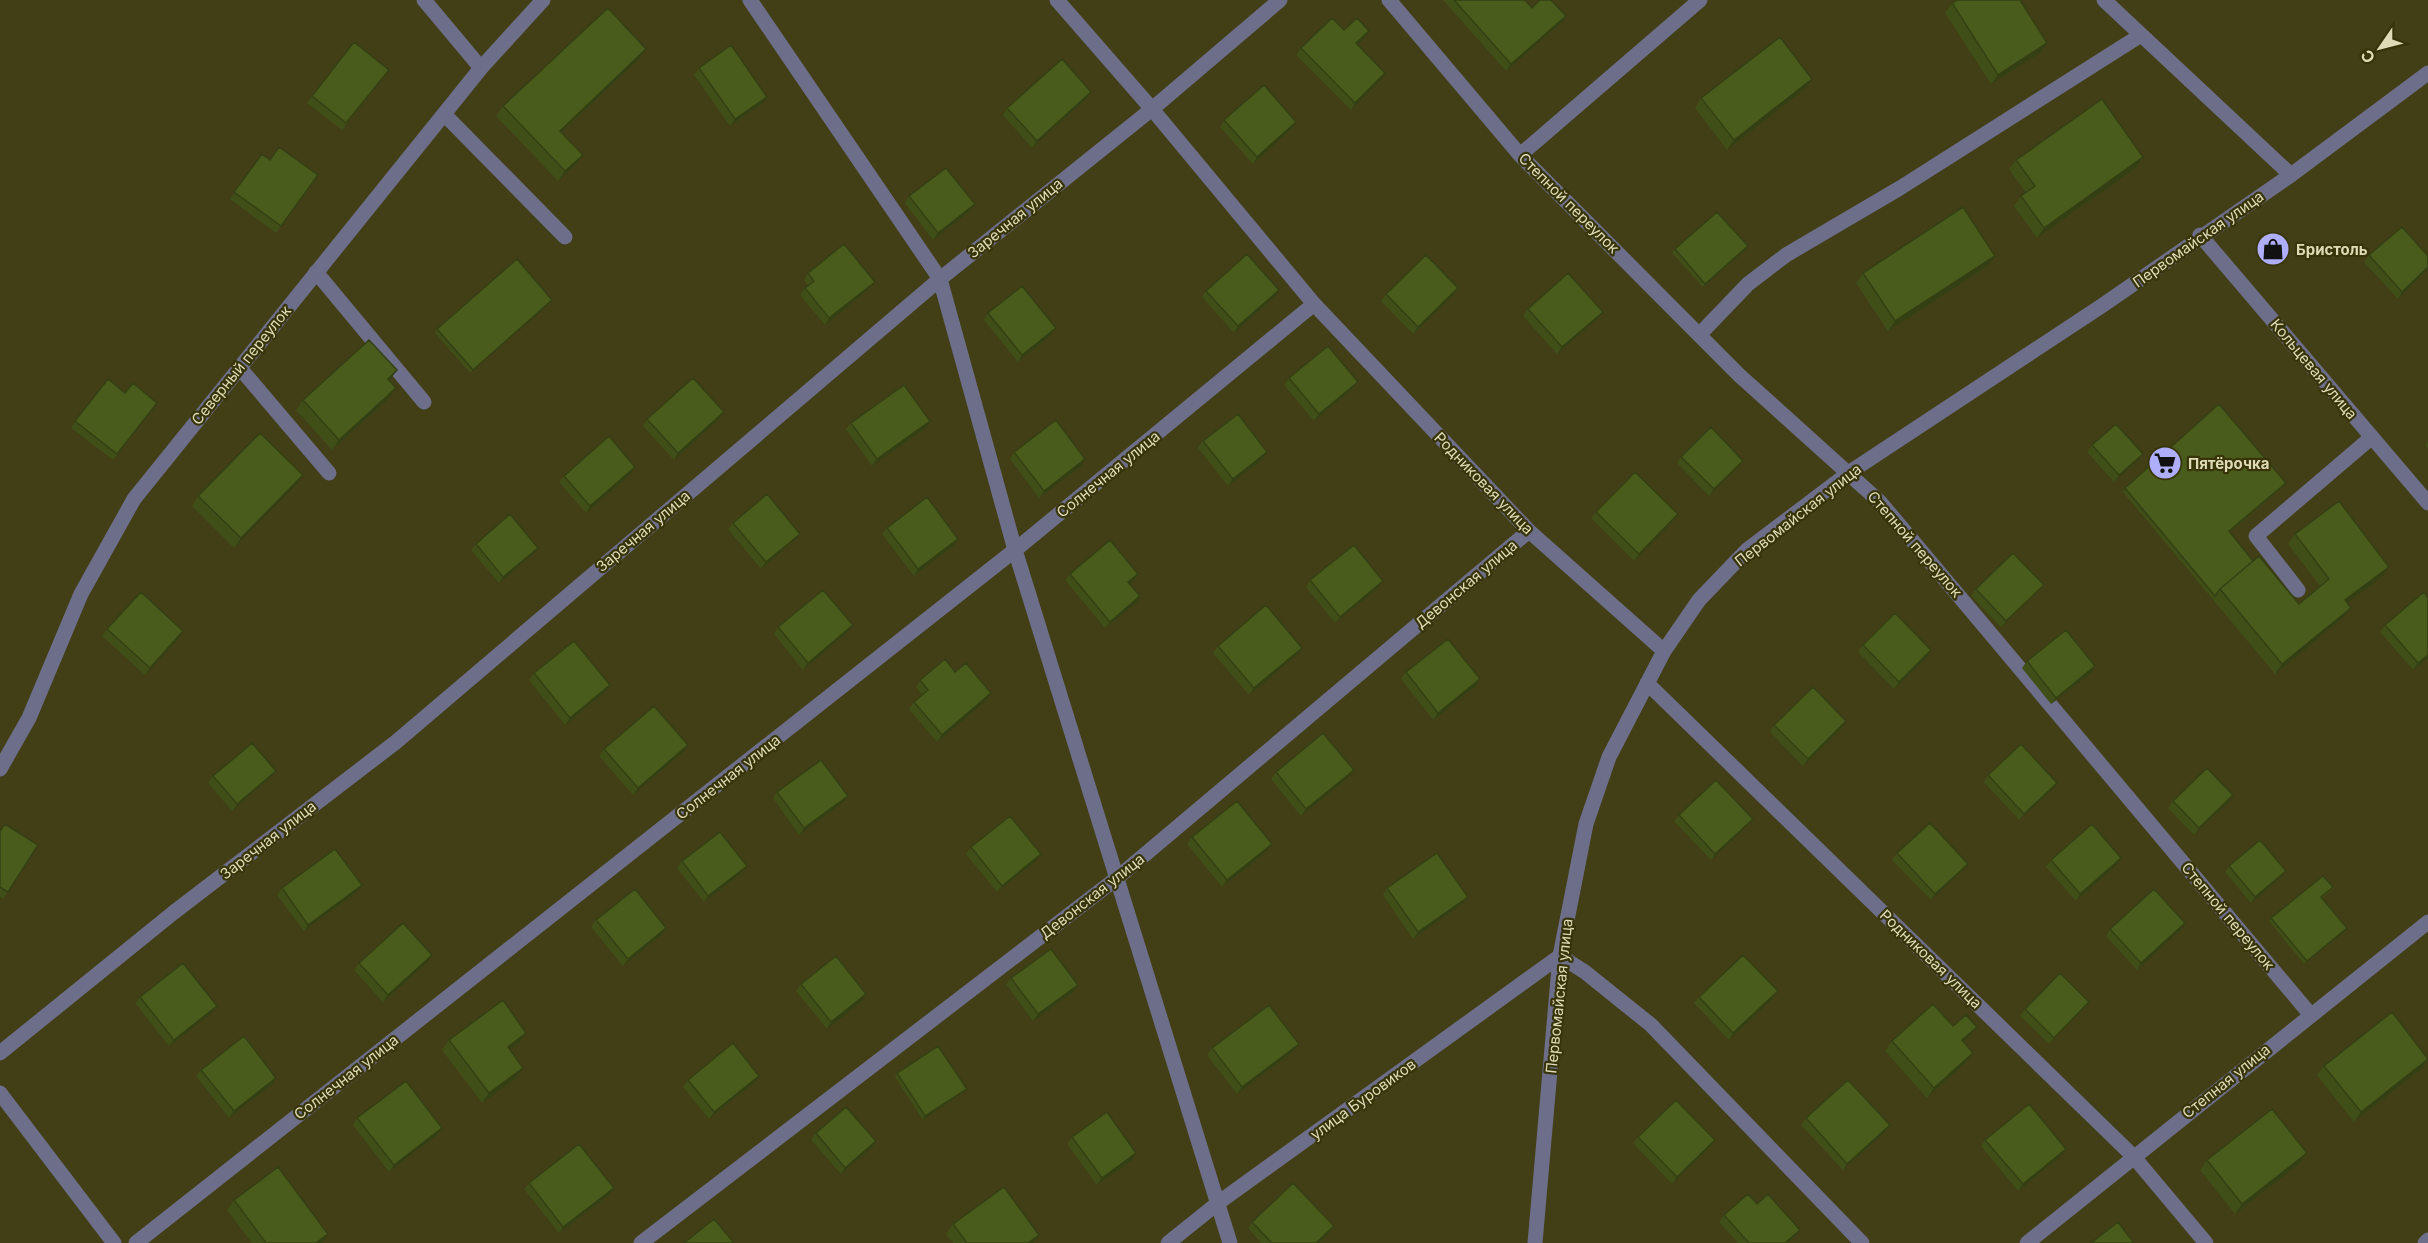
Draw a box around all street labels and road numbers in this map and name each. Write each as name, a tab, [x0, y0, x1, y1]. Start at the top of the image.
street label: Степной переулок	[1515, 149, 1623, 257]
street label: Заречная улица	[964, 174, 1066, 262]
street label: Первомайская улица	[2129, 187, 2267, 291]
street label: Северный переулок	[187, 302, 295, 428]
street label: Кольцевая улица	[2266, 315, 2362, 423]
street label: Солнечная улица	[1052, 427, 1164, 521]
street label: Родниковая улица	[1430, 428, 1538, 538]
street label: Первомайская улица	[1731, 460, 1865, 570]
street label: Заречная улица	[592, 486, 694, 576]
street label: Степной переулок	[1864, 487, 1966, 601]
street label: Девонская улица	[1411, 536, 1521, 632]
street label: Солнечная улица	[672, 730, 784, 824]
street label: Заречная улица	[216, 797, 320, 883]
street label: Девонская улица	[1036, 849, 1148, 943]
street label: Степной переулок	[2177, 858, 2279, 974]
street label: Родниковая улица	[1876, 905, 1986, 1013]
street label: Первомайская улица	[1541, 918, 1577, 1074]
street label: Солнечная улица	[290, 1030, 402, 1124]
street label: Степная улица	[2178, 1040, 2274, 1122]
street label: улица Буровиков	[1307, 1054, 1419, 1144]

